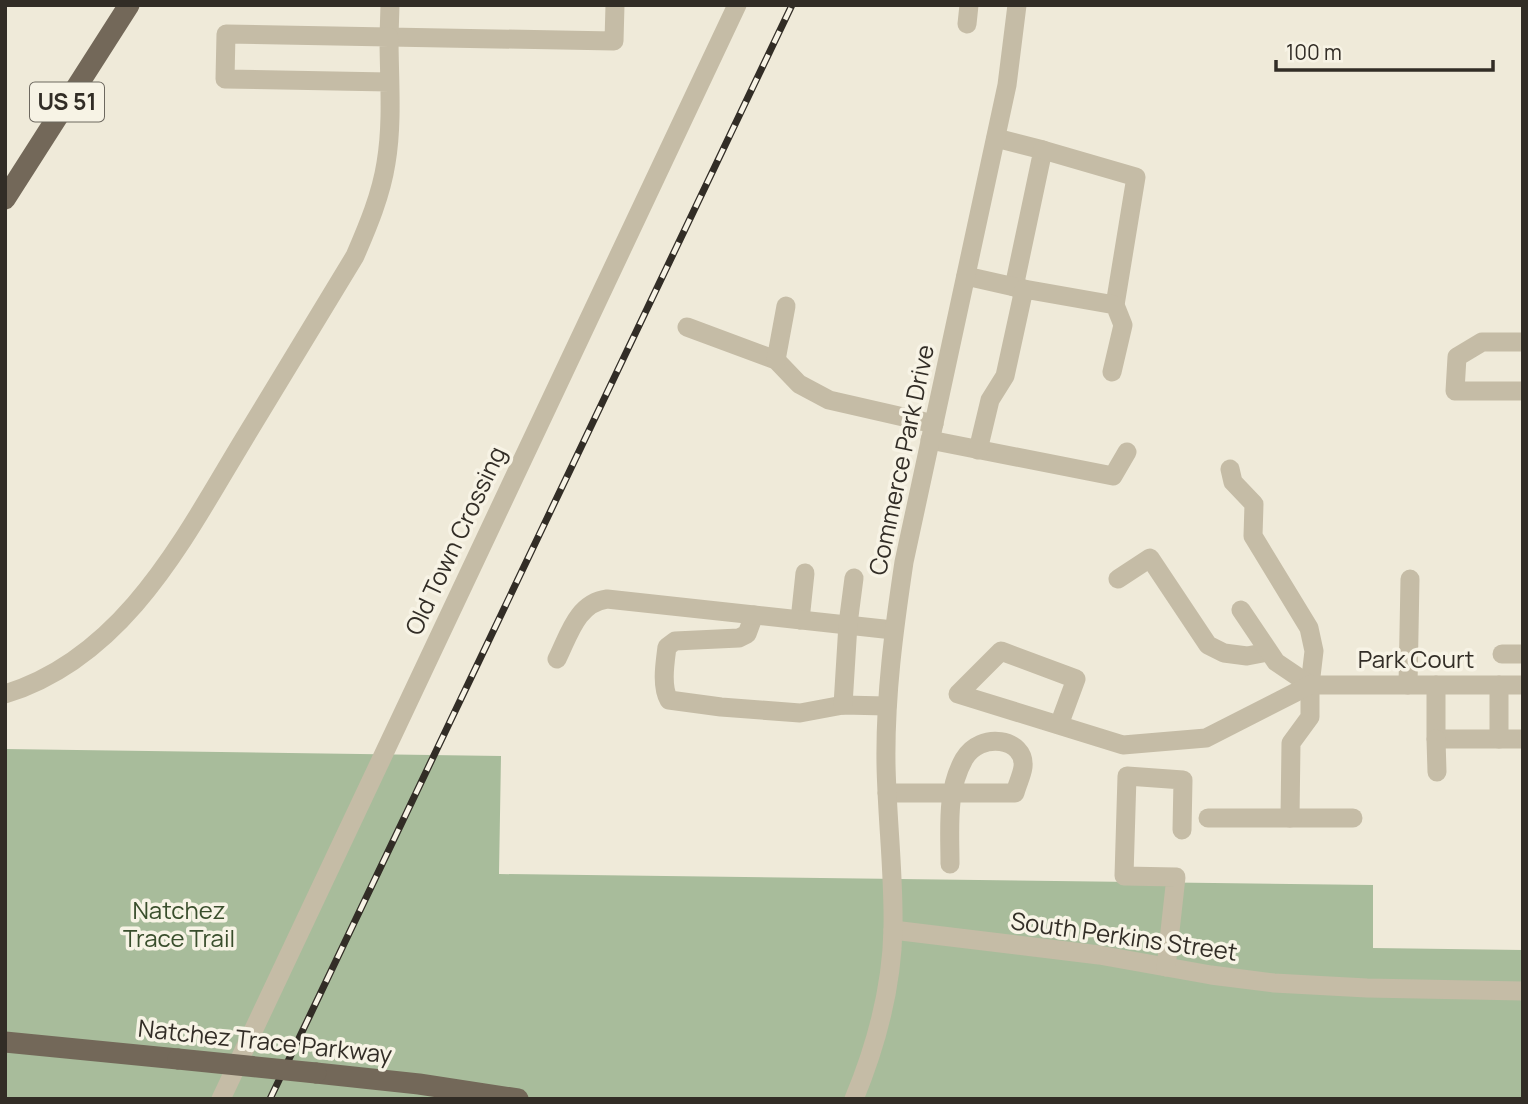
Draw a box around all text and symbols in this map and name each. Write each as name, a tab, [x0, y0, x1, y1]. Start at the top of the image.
scale bar	[1276, 28, 1493, 72]
text: 100 m	[1286, 38, 1342, 66]
road number: US 51	[30, 82, 104, 122]
street label: Commerce Park Drive	[860, 341, 941, 578]
street label: Old Town Crossing	[396, 441, 513, 640]
street label: Park Court	[1358, 642, 1474, 675]
park label: Natchez Trace Trail	[123, 893, 235, 954]
street label: South Perkins Street	[1009, 903, 1240, 968]
street label: Natchez Trace Parkway	[137, 1011, 394, 1070]

